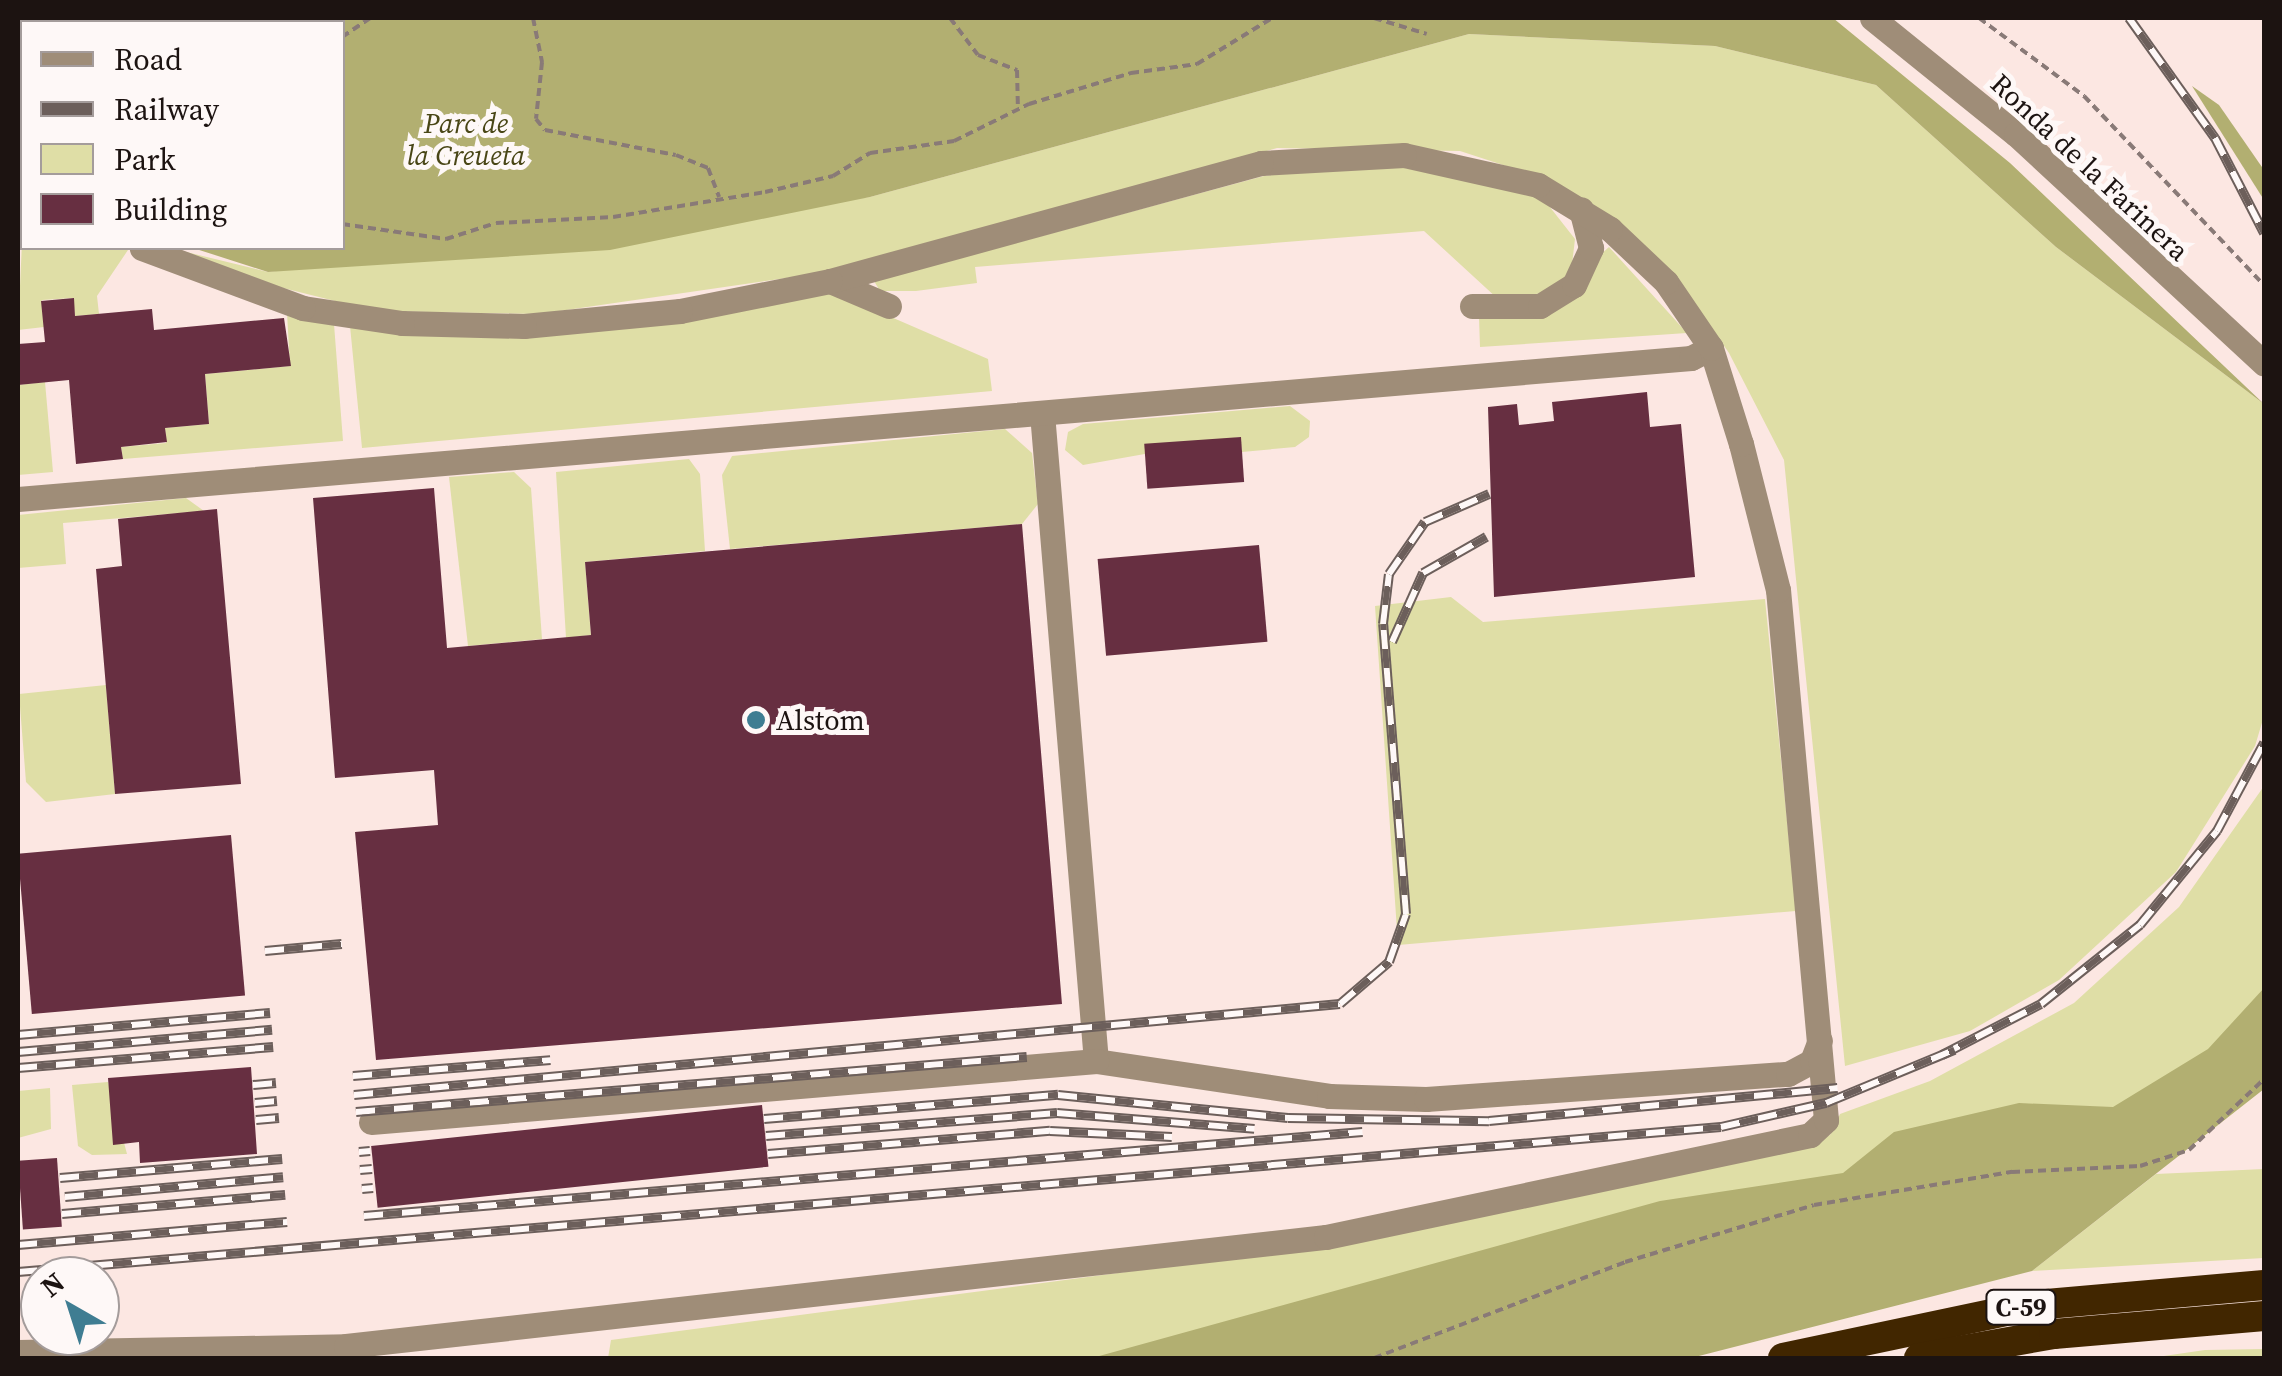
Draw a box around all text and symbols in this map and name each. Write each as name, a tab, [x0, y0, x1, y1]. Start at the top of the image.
legend	[20, 20, 345, 250]
text: Road	[114, 39, 182, 80]
street label: Ronda de la Farinera	[1984, 67, 2196, 267]
text: Railway	[114, 89, 219, 130]
park label: Parc de la Creueta	[407, 106, 525, 172]
text: Park	[114, 139, 176, 180]
text: Building	[114, 189, 227, 230]
place label: Alstom	[776, 703, 865, 737]
marker: Alstom	[745, 709, 767, 731]
north arrow	[20, 1256, 120, 1356]
text: N	[32, 1263, 72, 1305]
road number: C-59	[1984, 1287, 2058, 1327]

